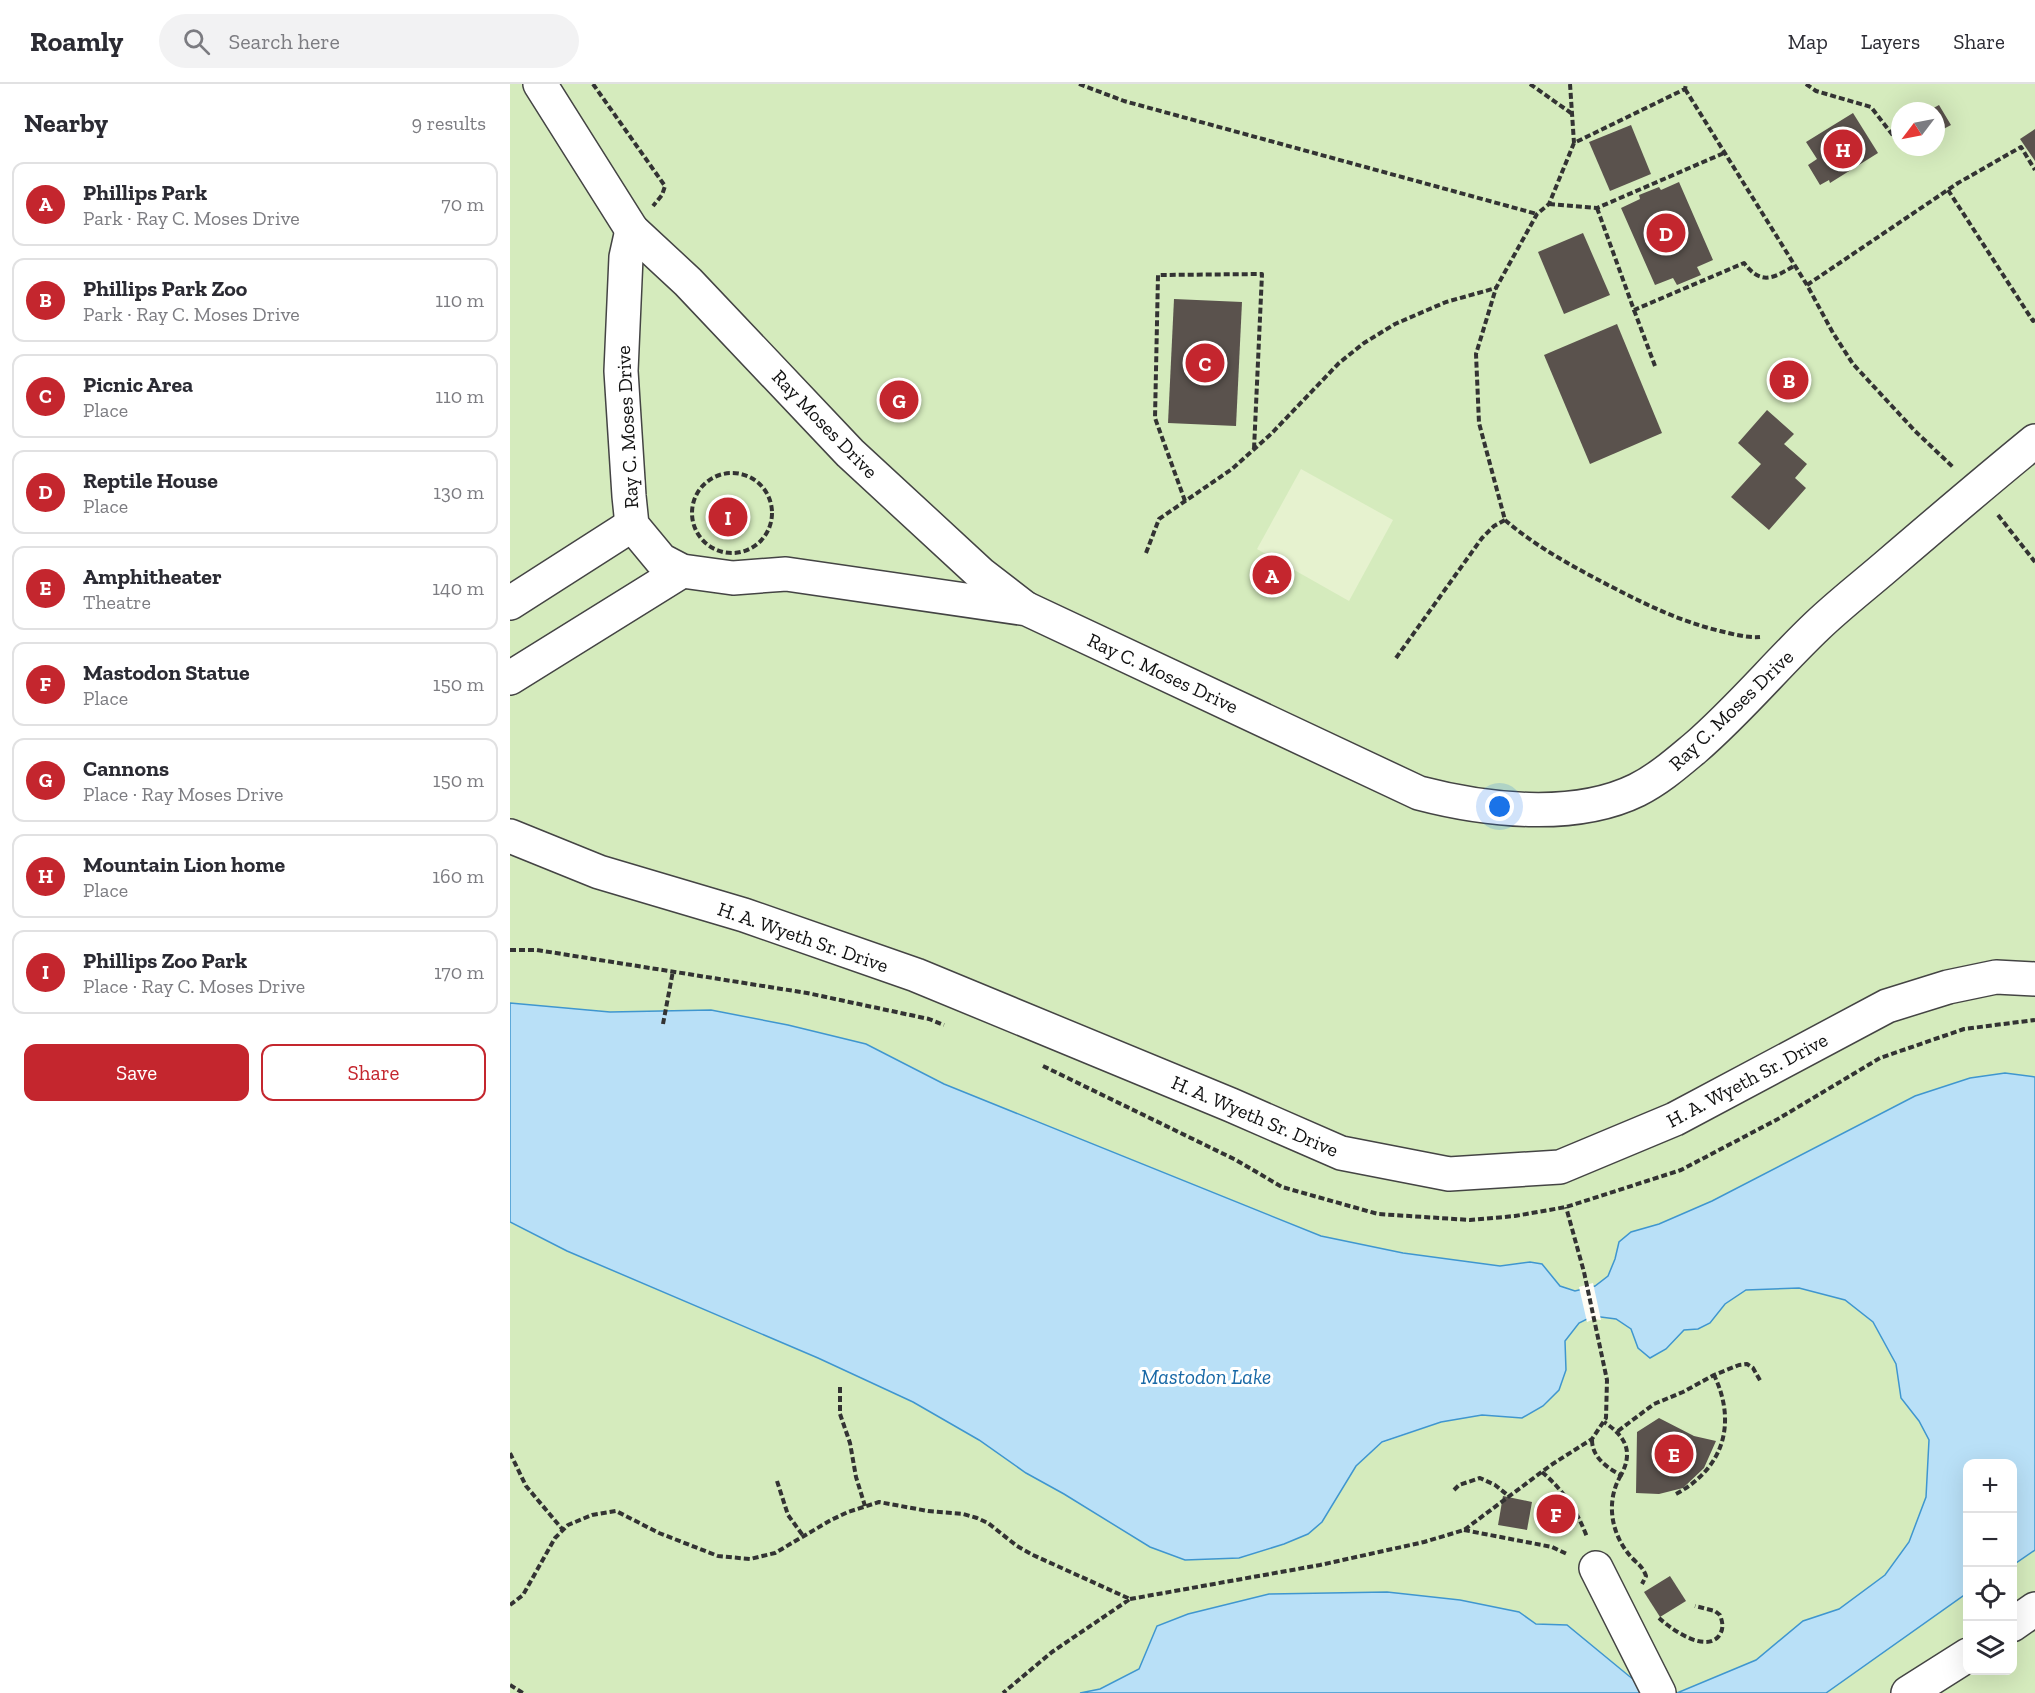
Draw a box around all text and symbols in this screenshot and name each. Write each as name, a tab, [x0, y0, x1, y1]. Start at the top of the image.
search box	[159, 14, 579, 68]
text: Roamly	[30, 25, 123, 58]
icon: search	[180, 25, 213, 58]
text: Search here	[228, 28, 340, 55]
text: Map	[1788, 29, 1828, 54]
text: Layers	[1861, 29, 1920, 54]
text: Share	[1953, 29, 2005, 54]
north arrow	[1891, 102, 1945, 156]
text: Nearby	[24, 107, 108, 139]
text: 9 results	[412, 111, 486, 135]
pin: H	[1824, 126, 1862, 172]
text: Phillips Park	[83, 179, 207, 206]
text: A	[39, 192, 52, 216]
text: 70 m	[441, 192, 484, 216]
text: Park · Ray C. Moses Drive	[83, 206, 300, 230]
pin: D	[1646, 210, 1686, 256]
text: Phillips Park Zoo	[83, 275, 247, 302]
text: B	[39, 288, 52, 312]
text: 110 m	[435, 288, 484, 312]
text: Park · Ray C. Moses Drive	[83, 302, 300, 326]
pin: C	[1186, 340, 1224, 386]
street label: Ray C. Moses Drive	[611, 345, 643, 509]
pin: B	[1770, 358, 1808, 402]
street label: Ray Moses Drive	[767, 365, 883, 483]
text: Picnic Area	[83, 371, 193, 398]
pin: G	[880, 378, 918, 422]
text: C	[39, 384, 52, 408]
text: 110 m	[435, 384, 484, 408]
text: Place	[83, 398, 128, 422]
text: Reptile House	[83, 467, 218, 494]
text: D	[39, 480, 52, 504]
text: 130 m	[433, 480, 484, 504]
text: Place	[83, 494, 128, 518]
pin: I	[708, 494, 748, 540]
pin: A	[1252, 552, 1292, 598]
text: Amphitheater	[83, 563, 222, 590]
text: E	[40, 576, 51, 600]
text: 140 m	[432, 576, 484, 600]
text: Theatre	[83, 590, 151, 614]
street label: Ray C. Moses Drive	[1084, 628, 1242, 718]
street label: Ray C. Moses Drive	[1664, 645, 1798, 775]
text: Mastodon Statue	[83, 659, 250, 686]
text: F	[40, 672, 51, 696]
text: 150 m	[433, 672, 484, 696]
text: Place	[83, 686, 128, 710]
text: Cannons	[83, 755, 169, 782]
text: G	[39, 768, 52, 792]
text: 150 m	[433, 768, 484, 792]
text: Place · Ray Moses Drive	[83, 782, 283, 806]
your location	[1485, 792, 1514, 821]
text: Mountain Lion home	[83, 851, 285, 878]
text: H	[38, 864, 53, 888]
text: 160 m	[432, 864, 484, 888]
text: Place	[83, 878, 128, 902]
street label: H. A. Wyeth Sr. Drive	[715, 897, 891, 977]
text: Phillips Zoo Park	[83, 947, 247, 974]
text: I	[42, 960, 49, 984]
text: 170 m	[434, 960, 484, 984]
text: Place · Ray C. Moses Drive	[83, 974, 305, 998]
street label: H. A. Wyeth Sr. Drive	[1662, 1027, 1832, 1133]
button: Save	[24, 1044, 249, 1101]
button: Share	[261, 1044, 486, 1101]
street label: H. A. Wyeth Sr. Drive	[1168, 1070, 1342, 1162]
water label: Mastodon Lake	[1141, 1364, 1271, 1389]
pin: E	[1654, 1432, 1694, 1476]
map controls	[1963, 1459, 2017, 1675]
button: +	[1963, 1459, 2017, 1513]
pin: F	[1536, 1492, 1576, 1536]
button: −	[1963, 1513, 2017, 1567]
button: locate	[1963, 1567, 2017, 1621]
button: layers	[1963, 1621, 2017, 1675]

